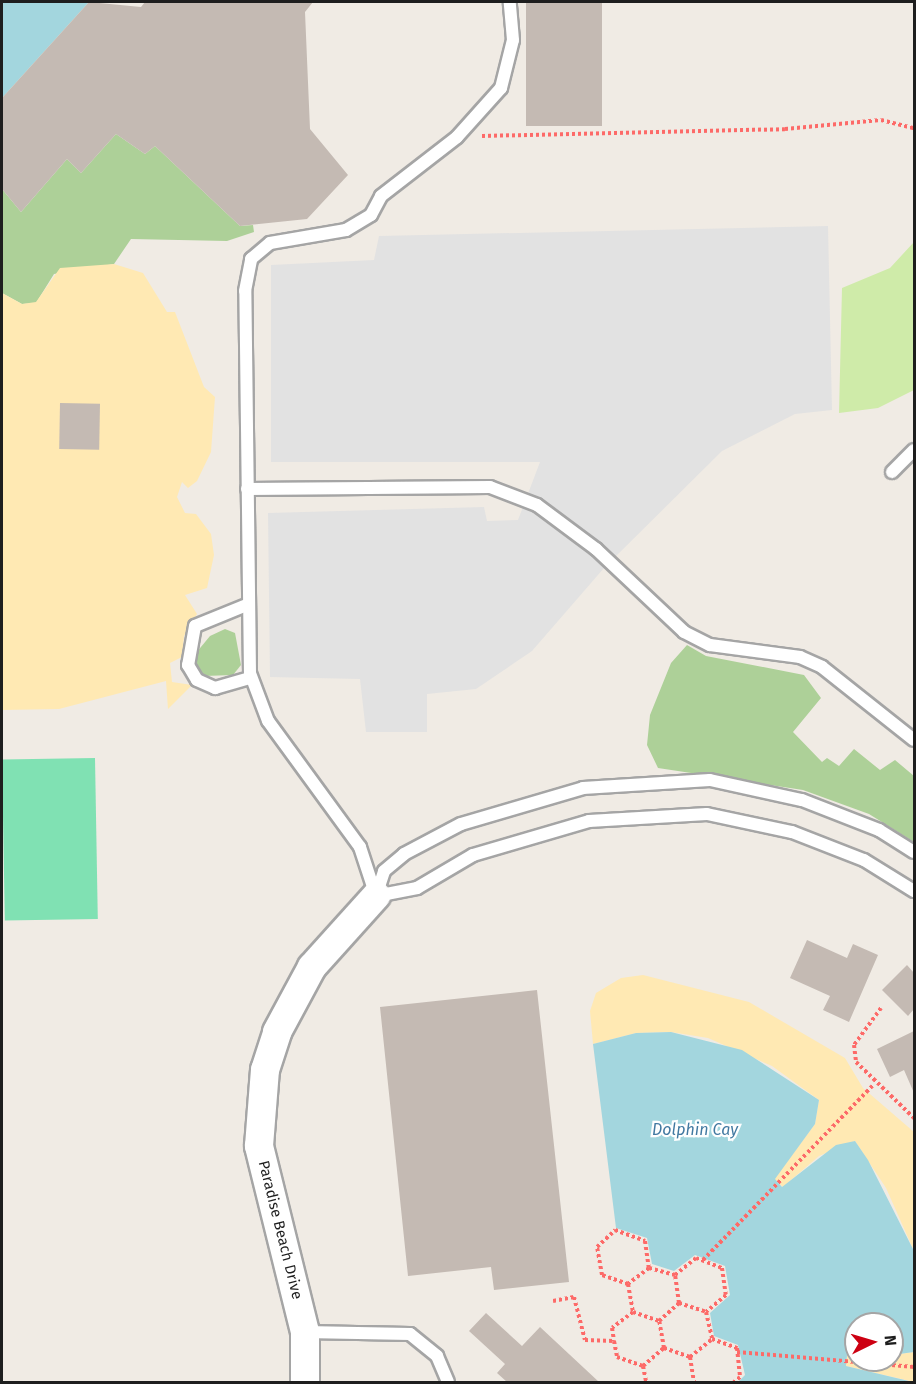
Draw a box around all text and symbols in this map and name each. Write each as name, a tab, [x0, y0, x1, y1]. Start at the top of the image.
water label: Dolphin Cay	[652, 1120, 738, 1140]
street label: Paradise Beach Drive	[254, 1159, 306, 1301]
north arrow	[844, 1312, 904, 1372]
text: N	[881, 1334, 900, 1347]

